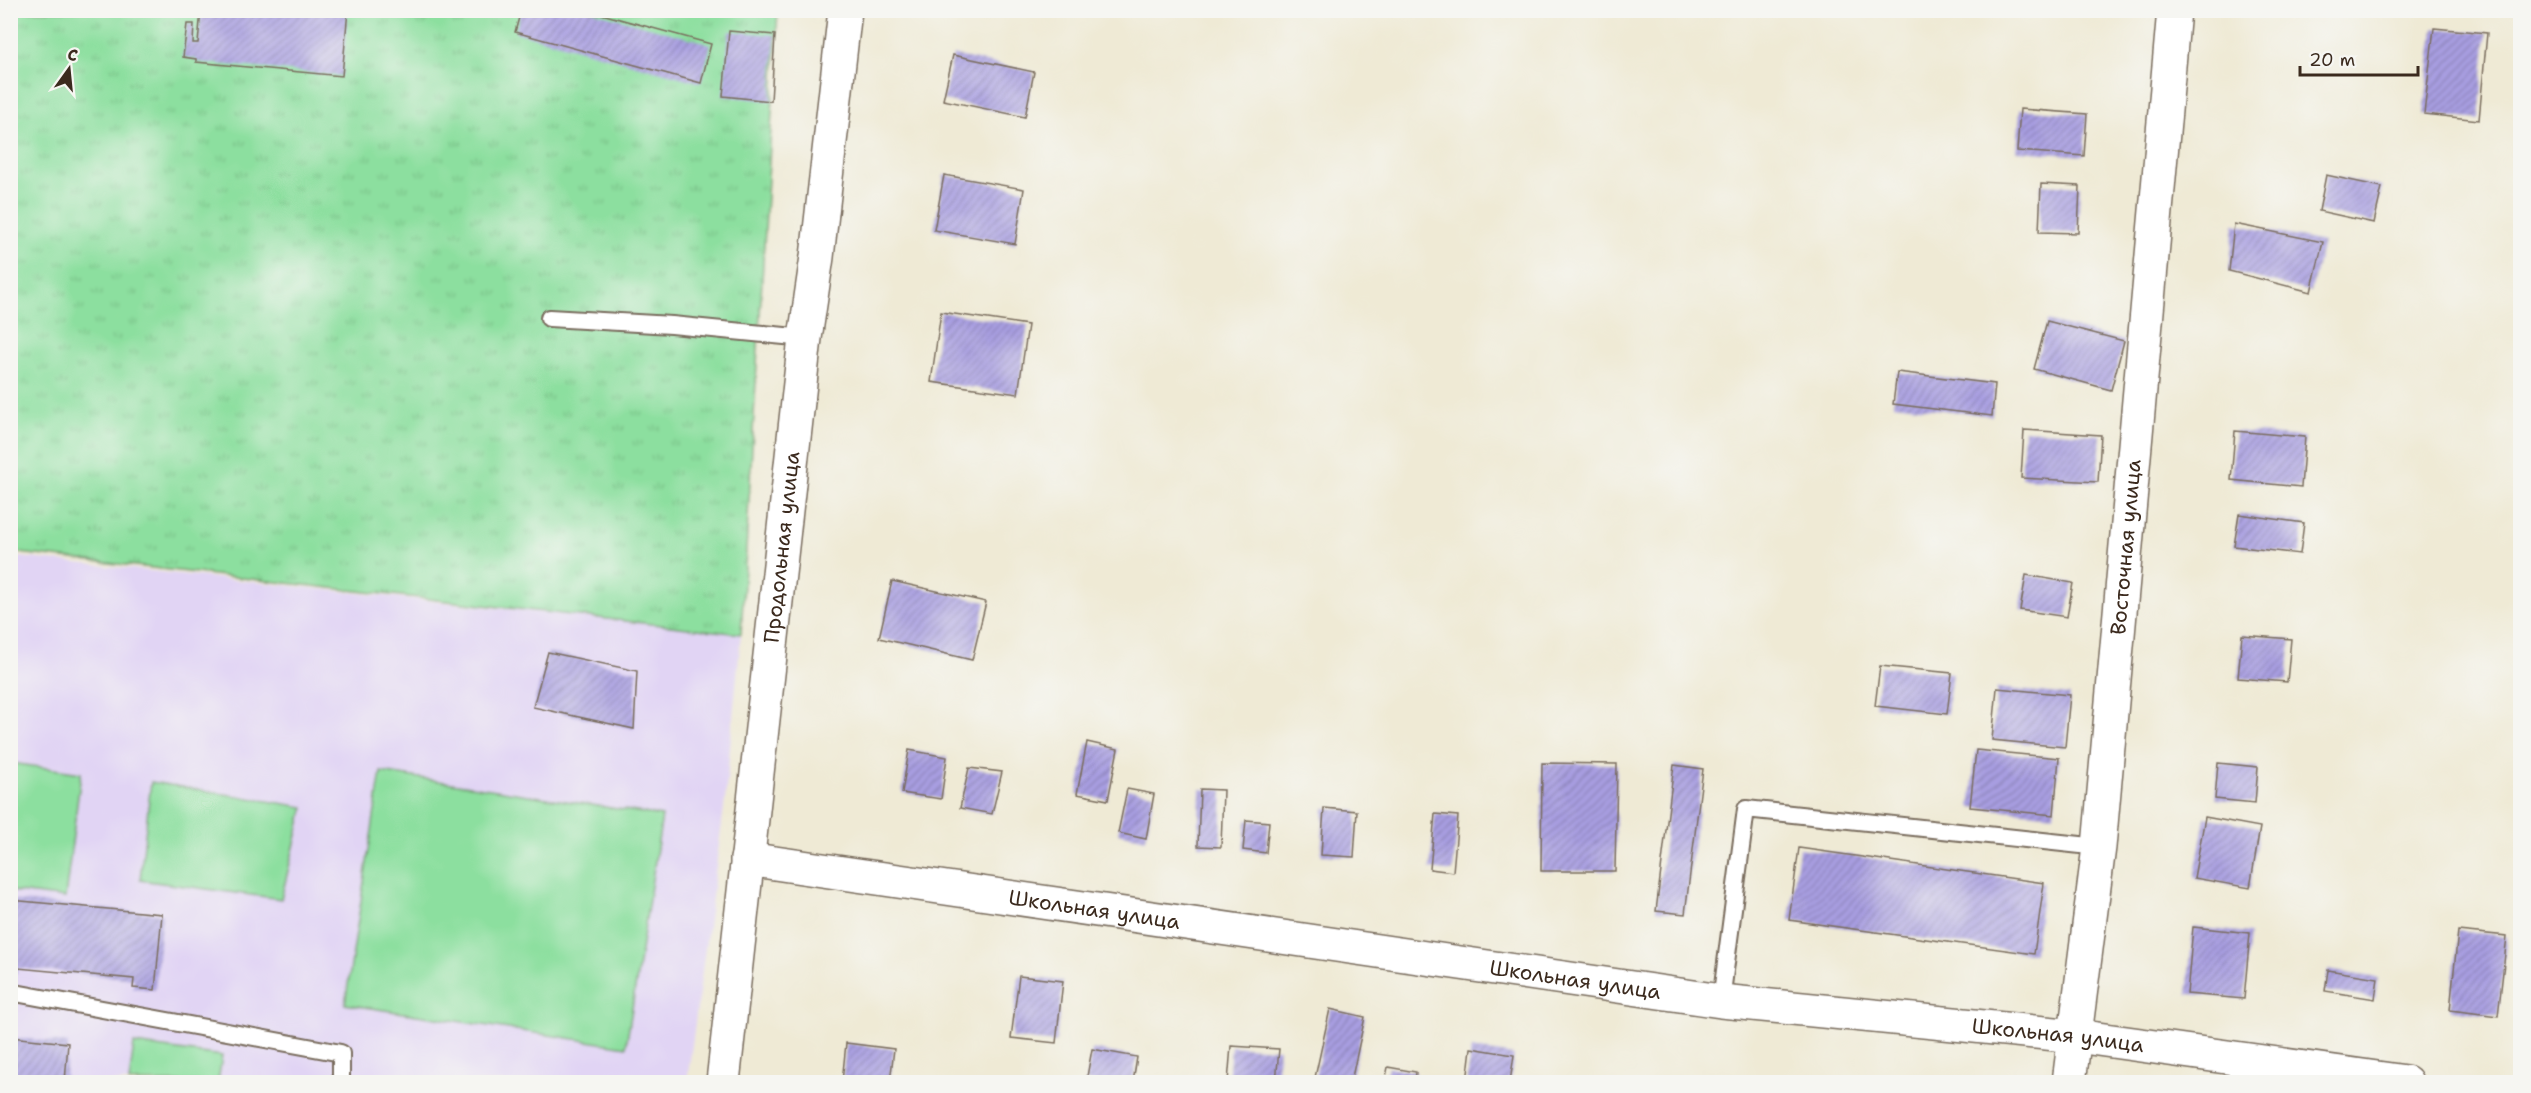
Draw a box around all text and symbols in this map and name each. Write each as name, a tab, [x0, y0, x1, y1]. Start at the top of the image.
north arrow	[39, 39, 99, 99]
scale bar	[2300, 39, 2418, 77]
text: С	[65, 44, 80, 66]
text: 20 m	[2309, 48, 2355, 72]
street label: Продольная улица	[757, 450, 806, 645]
street label: Восточная улица	[2104, 458, 2148, 636]
street label: Школьная улица	[1007, 883, 1182, 936]
street label: Школьная улица	[1488, 953, 1663, 1006]
street label: Школьная улица	[1971, 1012, 2146, 1059]

